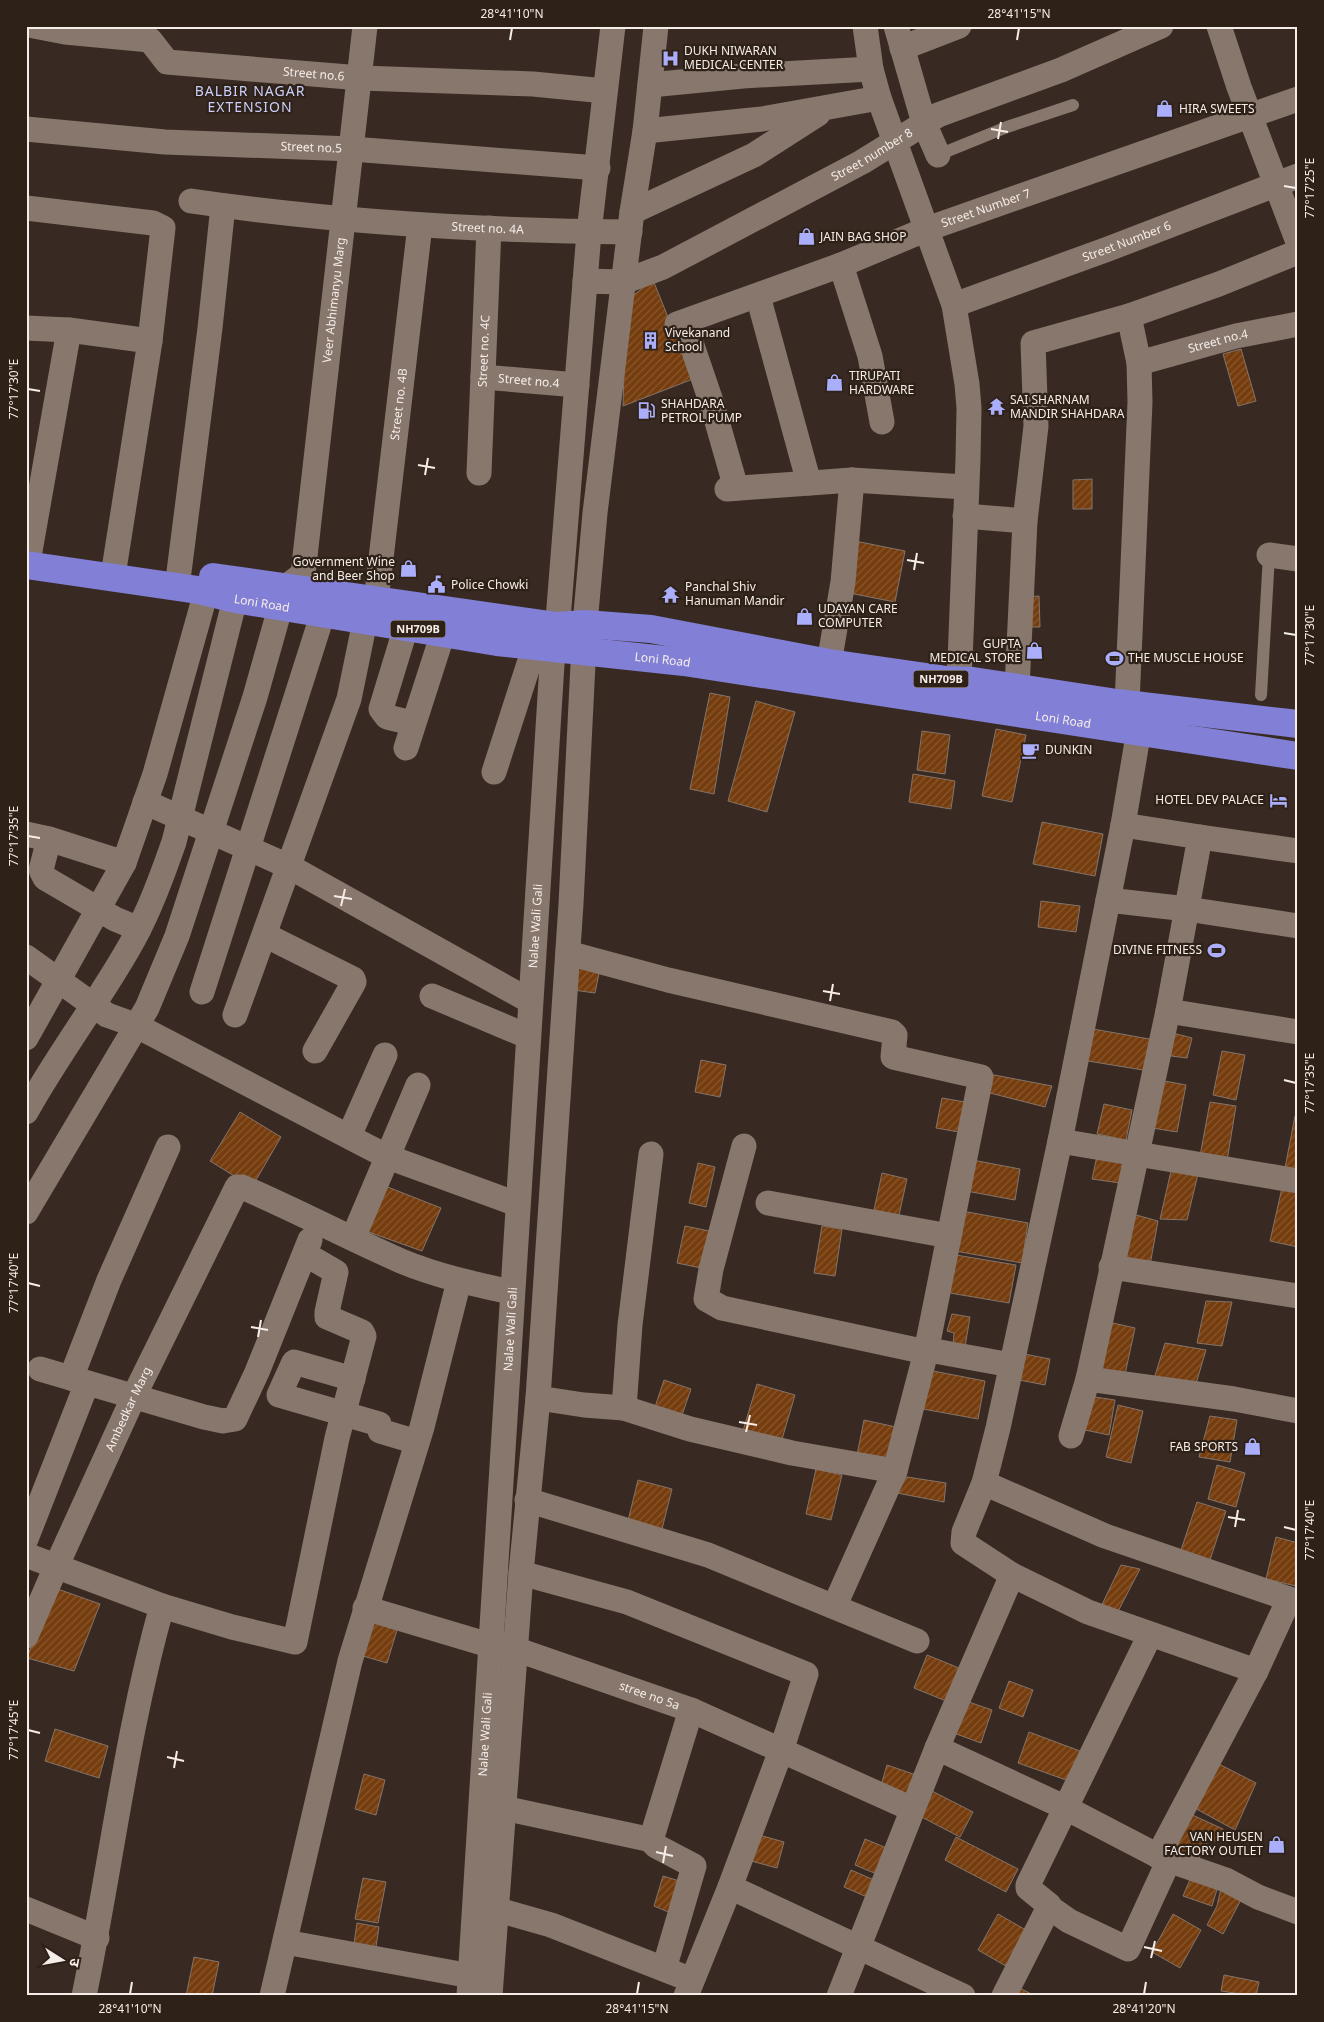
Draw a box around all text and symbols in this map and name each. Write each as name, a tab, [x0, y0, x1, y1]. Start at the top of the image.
text: 28°41'10"N	[480, 5, 544, 22]
text: 28°41'15"N	[987, 5, 1051, 22]
place label: DUKH NIWARAN MEDICAL CENTER	[684, 42, 784, 73]
hospital icon: DUKH NIWARAN MEDICAL CENTER	[660, 48, 680, 68]
street label: Street no.6	[282, 63, 345, 85]
district label: BALBIR NAGAR EXTENSION	[195, 81, 305, 116]
shop icon: HIRA SWEETS	[1155, 99, 1175, 119]
place label: HIRA SWEETS	[1179, 100, 1255, 117]
street label: Street number 8	[828, 124, 916, 185]
street label: Street no.5	[280, 137, 342, 157]
text: 77°17'25"E	[1301, 158, 1318, 218]
street label: Street Number 7	[939, 184, 1033, 231]
street label: Street Number 6	[1080, 217, 1173, 266]
street label: Street no. 4A	[451, 218, 524, 238]
shop icon: JAIN BAG SHOP	[796, 227, 816, 247]
place label: JAIN BAG SHOP	[819, 228, 906, 245]
street label: Veer Abhimanyu Marg	[318, 236, 349, 364]
street label: Street no. 4C	[474, 314, 493, 387]
place label: Vivekanand School	[665, 324, 730, 355]
street label: Street no.4	[1186, 325, 1249, 357]
building icon: Vivekanand School	[641, 330, 661, 350]
text: 77°17'30"E	[5, 359, 22, 419]
street label: Street no. 4B	[386, 367, 411, 441]
place label: TIRUPATI HARDWARE	[849, 367, 914, 398]
street label: Street no.4	[498, 369, 560, 391]
shop icon: TIRUPATI HARDWARE	[825, 373, 845, 393]
place label: SAI SHARNAM MANDIR SHAHDARA	[1010, 391, 1125, 422]
place label: SHAHDARA PETROL PUMP	[661, 395, 742, 426]
temple icon: SAI SHARNAM MANDIR SHAHDARA	[986, 397, 1006, 417]
fuel station icon: SHAHDARA PETROL PUMP	[637, 401, 657, 421]
place label: Government Wine and Beer Shop	[293, 553, 395, 584]
shop icon: Government Wine and Beer Shop	[399, 559, 419, 579]
public building icon: Police Chowki	[427, 575, 447, 595]
place label: Police Chowki	[451, 576, 528, 593]
place label: Panchal Shiv Hanuman Mandir	[685, 578, 784, 609]
temple icon: Panchal Shiv Hanuman Mandir	[661, 584, 681, 604]
street label: Loni Road	[233, 590, 291, 616]
place label: UDAYAN CARE COMPUTER	[818, 600, 898, 631]
text: 77°17'30"E	[1301, 605, 1318, 665]
shop icon: UDAYAN CARE COMPUTER	[794, 606, 814, 626]
road number: NH709B	[390, 620, 446, 638]
place label: GUPTA MEDICAL STORE	[929, 635, 1021, 666]
shop icon: GUPTA MEDICAL STORE	[1025, 641, 1045, 661]
street label: Loni Road	[634, 648, 692, 671]
sports icon: THE MUSCLE HOUSE	[1104, 648, 1124, 668]
place label: THE MUSCLE HOUSE	[1128, 649, 1244, 666]
road number: NH709B	[914, 671, 968, 688]
street label: Loni Road	[1034, 707, 1092, 732]
cafe icon: DUNKIN	[1021, 740, 1041, 760]
place label: DUNKIN	[1045, 741, 1092, 758]
hotel icon: HOTEL DEV PALACE	[1268, 790, 1288, 810]
place label: HOTEL DEV PALACE	[1155, 791, 1264, 808]
text: 77°17'35"E	[5, 806, 22, 866]
street label: Nalae Wali Gali	[524, 883, 546, 969]
sports icon: DIVINE FITNESS	[1206, 940, 1226, 960]
place label: DIVINE FITNESS	[1113, 941, 1202, 958]
text: 77°17'35"E	[1301, 1053, 1318, 1113]
text: 77°17'40"E	[5, 1253, 22, 1313]
street label: Nalae Wali Gali	[499, 1287, 521, 1372]
street label: Ambedkar Marg	[101, 1364, 155, 1454]
shop icon: FAB SPORTS	[1242, 1437, 1262, 1457]
place label: FAB SPORTS	[1169, 1438, 1238, 1455]
text: 77°17'40"E	[1301, 1500, 1318, 1560]
street label: stree no 5a	[617, 1677, 682, 1713]
street label: Nalae Wali Gali	[474, 1692, 496, 1777]
text: 77°17'45"E	[5, 1700, 22, 1760]
place label: VAN HEUSEN FACTORY OUTLET	[1164, 1828, 1263, 1859]
shop icon: VAN HEUSEN FACTORY OUTLET	[1267, 1834, 1287, 1854]
north arrow	[38, 1934, 88, 1984]
text: उ	[65, 1957, 85, 1969]
text: 28°41'10"N	[98, 2000, 162, 2017]
text: 28°41'15"N	[605, 2000, 669, 2017]
text: 28°41'20"N	[1112, 2000, 1176, 2017]

